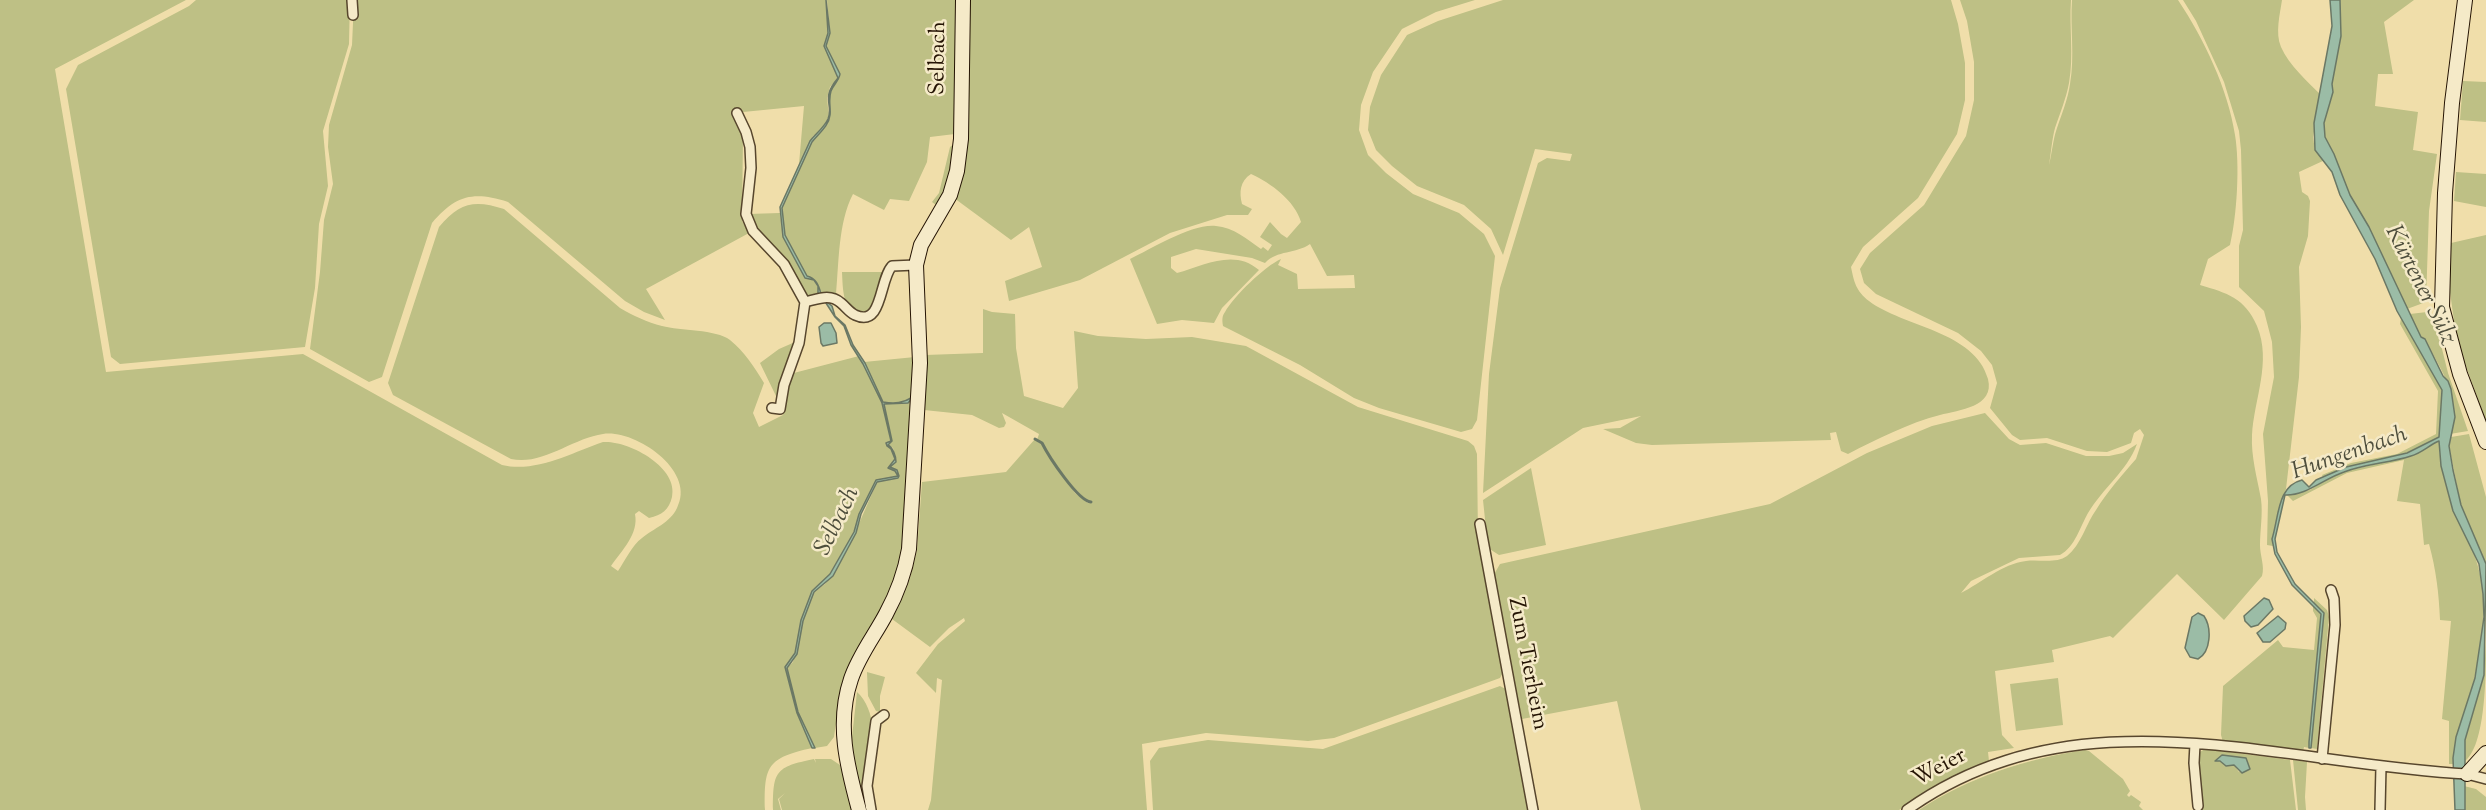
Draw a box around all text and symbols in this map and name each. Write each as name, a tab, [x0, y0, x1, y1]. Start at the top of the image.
street label: Selbach	[926, 21, 954, 95]
water label: Kürtener Sülz	[2377, 222, 2461, 350]
water label: Hungenbach	[2288, 422, 2412, 488]
water label: Selbach	[810, 483, 868, 561]
street label: Zum Tierheim	[1500, 596, 1552, 732]
street label: Weier	[1909, 744, 1971, 794]

